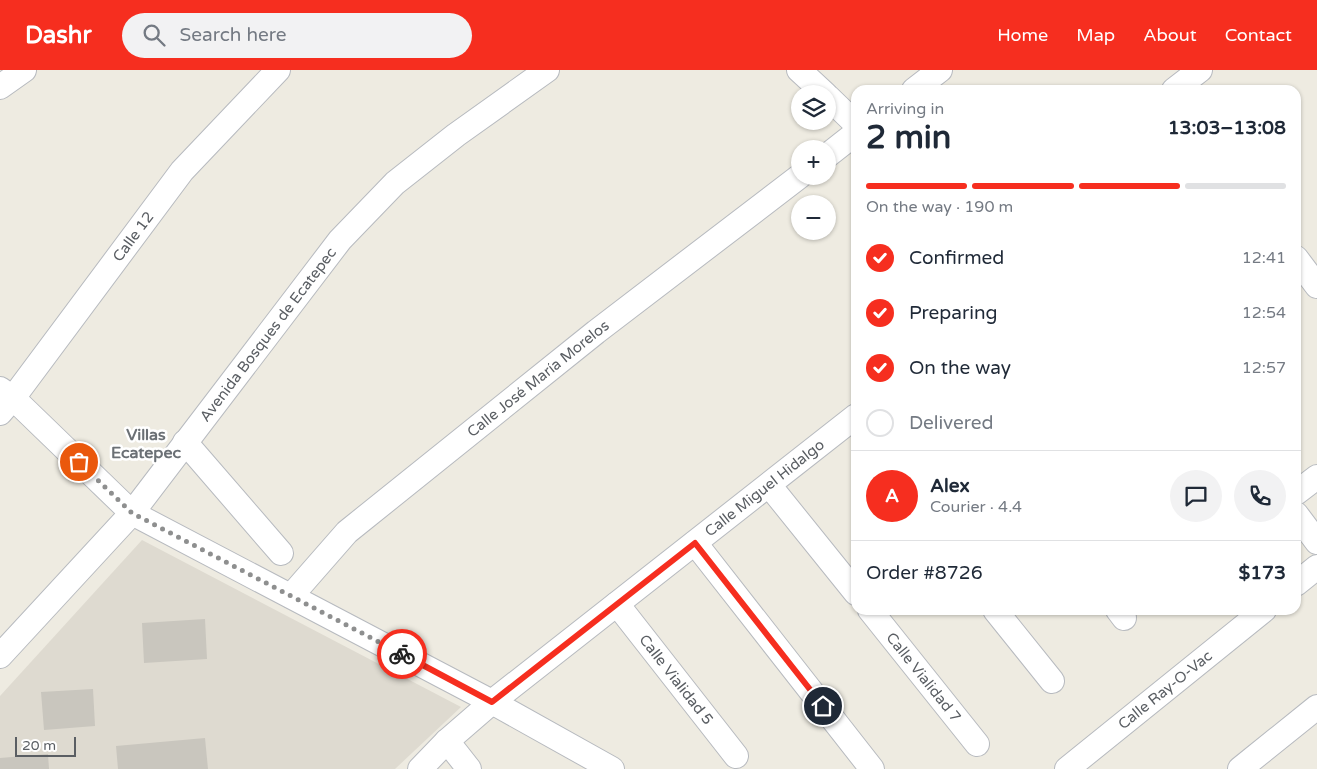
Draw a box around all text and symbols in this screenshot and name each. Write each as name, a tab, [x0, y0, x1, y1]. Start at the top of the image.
search box	[122, 13, 472, 58]
text: Dashr	[25, 21, 92, 50]
icon: search	[140, 21, 168, 49]
text: Search here	[180, 24, 286, 46]
text: Home	[997, 24, 1048, 46]
text: Map	[1076, 24, 1115, 46]
text: About	[1143, 24, 1197, 46]
text: Contact	[1225, 24, 1292, 46]
map controls	[791, 85, 836, 240]
button: layers	[791, 85, 836, 130]
text: Arriving in	[866, 99, 944, 119]
text: 13:03–13:08	[1168, 117, 1286, 139]
text: 2 min	[866, 119, 951, 157]
button: +	[791, 140, 836, 185]
button: −	[791, 195, 836, 240]
text: On the way · 190 m	[866, 197, 1013, 217]
street label: Calle 12	[109, 208, 158, 265]
street label: Avenida Bosques de Ecatepec	[196, 244, 340, 425]
icon: check	[866, 244, 894, 272]
text: Confirmed	[909, 247, 1004, 269]
text: 12:41	[1242, 248, 1286, 268]
icon: check	[866, 299, 894, 327]
text: Preparing	[909, 302, 998, 324]
text: 12:54	[1242, 303, 1286, 323]
street label: Calle José María Morelos	[463, 316, 613, 441]
icon: check	[866, 354, 894, 382]
text: On the way	[909, 357, 1011, 379]
text: 12:57	[1242, 358, 1286, 378]
text: Delivered	[909, 412, 994, 434]
district label: Villas Ecatepec	[111, 425, 181, 463]
street label: Calle Miguel Hidalgo	[701, 435, 828, 540]
pin	[58, 441, 100, 483]
icon: bag	[65, 448, 93, 476]
button: chat	[1170, 470, 1222, 522]
button: phone	[1234, 470, 1286, 522]
text: Alex	[930, 475, 970, 497]
text: A	[885, 485, 899, 507]
text: Courier · 4.4	[930, 497, 1022, 517]
text: Order #8726	[866, 562, 983, 584]
text: $173	[1238, 562, 1286, 584]
courier	[377, 629, 427, 679]
street label: Calle Vialidad 7	[882, 629, 965, 726]
street label: Calle Vialidad 5	[635, 631, 717, 728]
icon: bike	[388, 640, 416, 668]
street label: Calle Ray-O-Vac	[1114, 647, 1216, 733]
pin	[802, 685, 844, 727]
icon: home	[809, 692, 837, 720]
scale bar	[15, 734, 76, 757]
text: 20 m	[22, 737, 56, 754]

